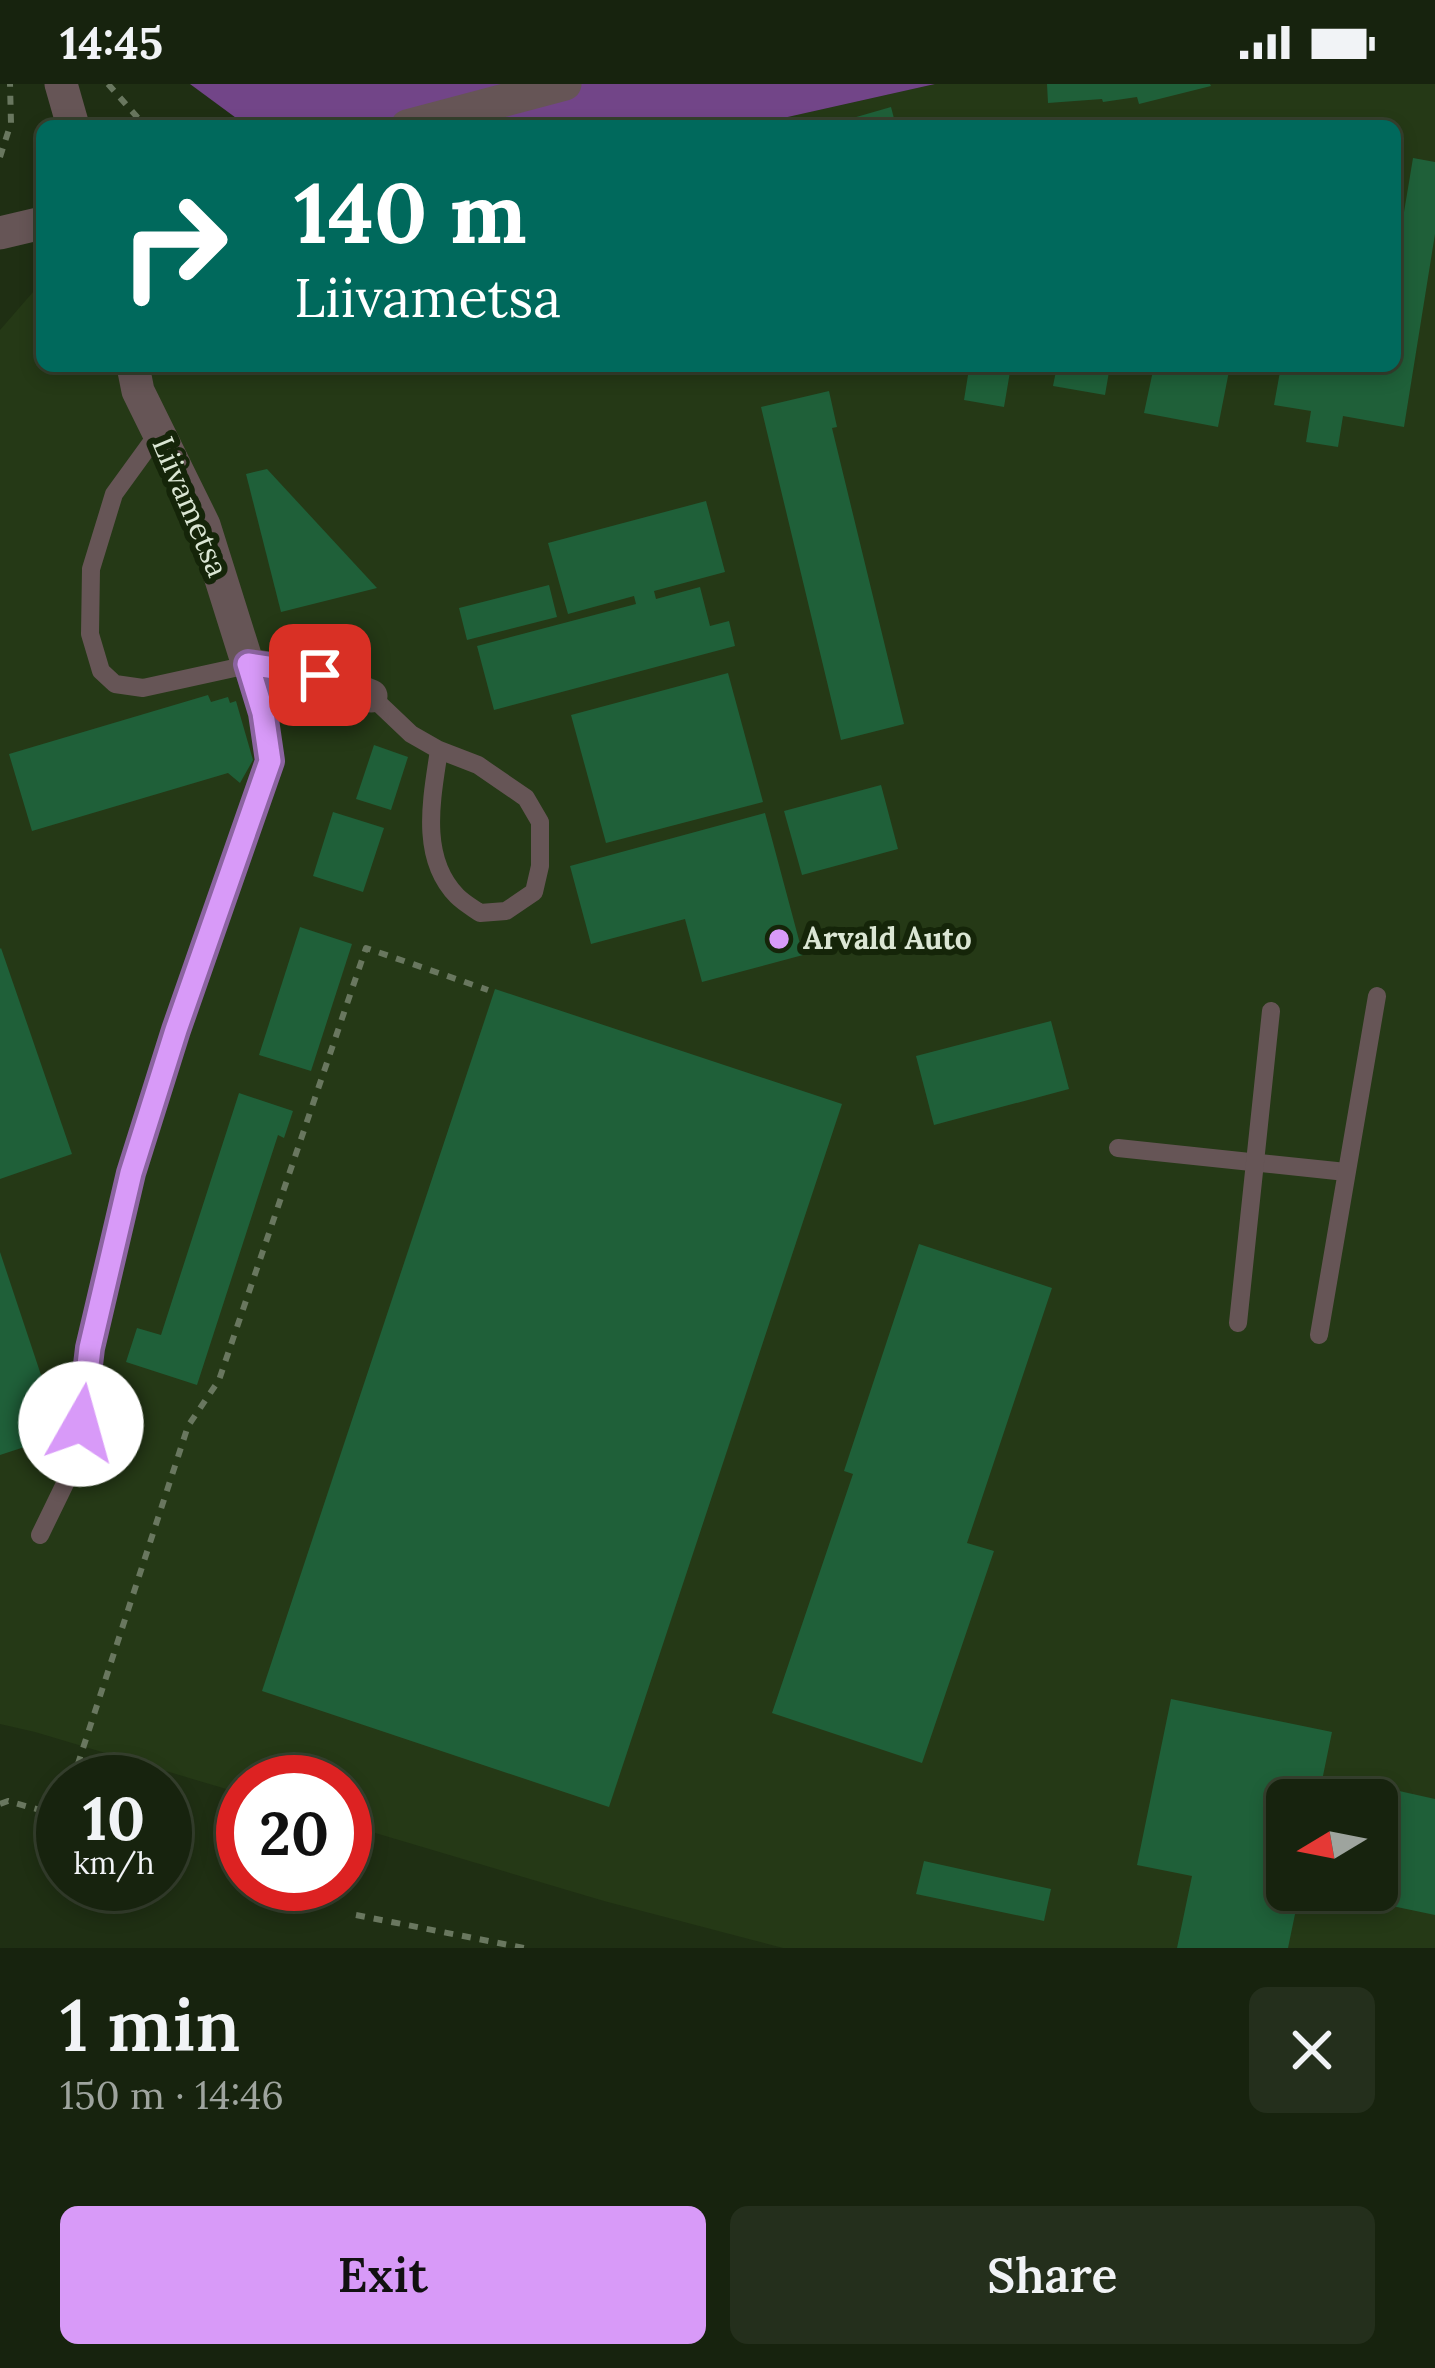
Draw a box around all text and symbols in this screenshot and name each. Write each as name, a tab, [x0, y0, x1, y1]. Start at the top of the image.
text: 14:45	[60, 14, 163, 71]
text: 140 m	[294, 158, 527, 266]
icon: right	[96, 168, 252, 324]
text: Liivametsa	[294, 263, 561, 332]
street label: Liivametsa	[144, 431, 237, 582]
pin	[269, 624, 371, 726]
icon: arrive	[287, 642, 353, 708]
place label: Arvald Auto	[803, 919, 972, 957]
marker: Arvald Auto	[766, 926, 792, 952]
position arrow	[18, 1361, 144, 1487]
speed limit sign: 20	[216, 1755, 372, 1911]
north arrow	[1266, 1779, 1398, 1911]
map controls	[1266, 1779, 1398, 1911]
text: 10	[83, 1780, 145, 1856]
text: km/h	[73, 1844, 155, 1882]
text: 1 min	[60, 1979, 240, 2071]
button: close	[1249, 1987, 1375, 2113]
text: 150 m · 14:46	[60, 2070, 284, 2120]
button: Exit	[60, 2206, 706, 2344]
button: Share	[730, 2206, 1375, 2344]

